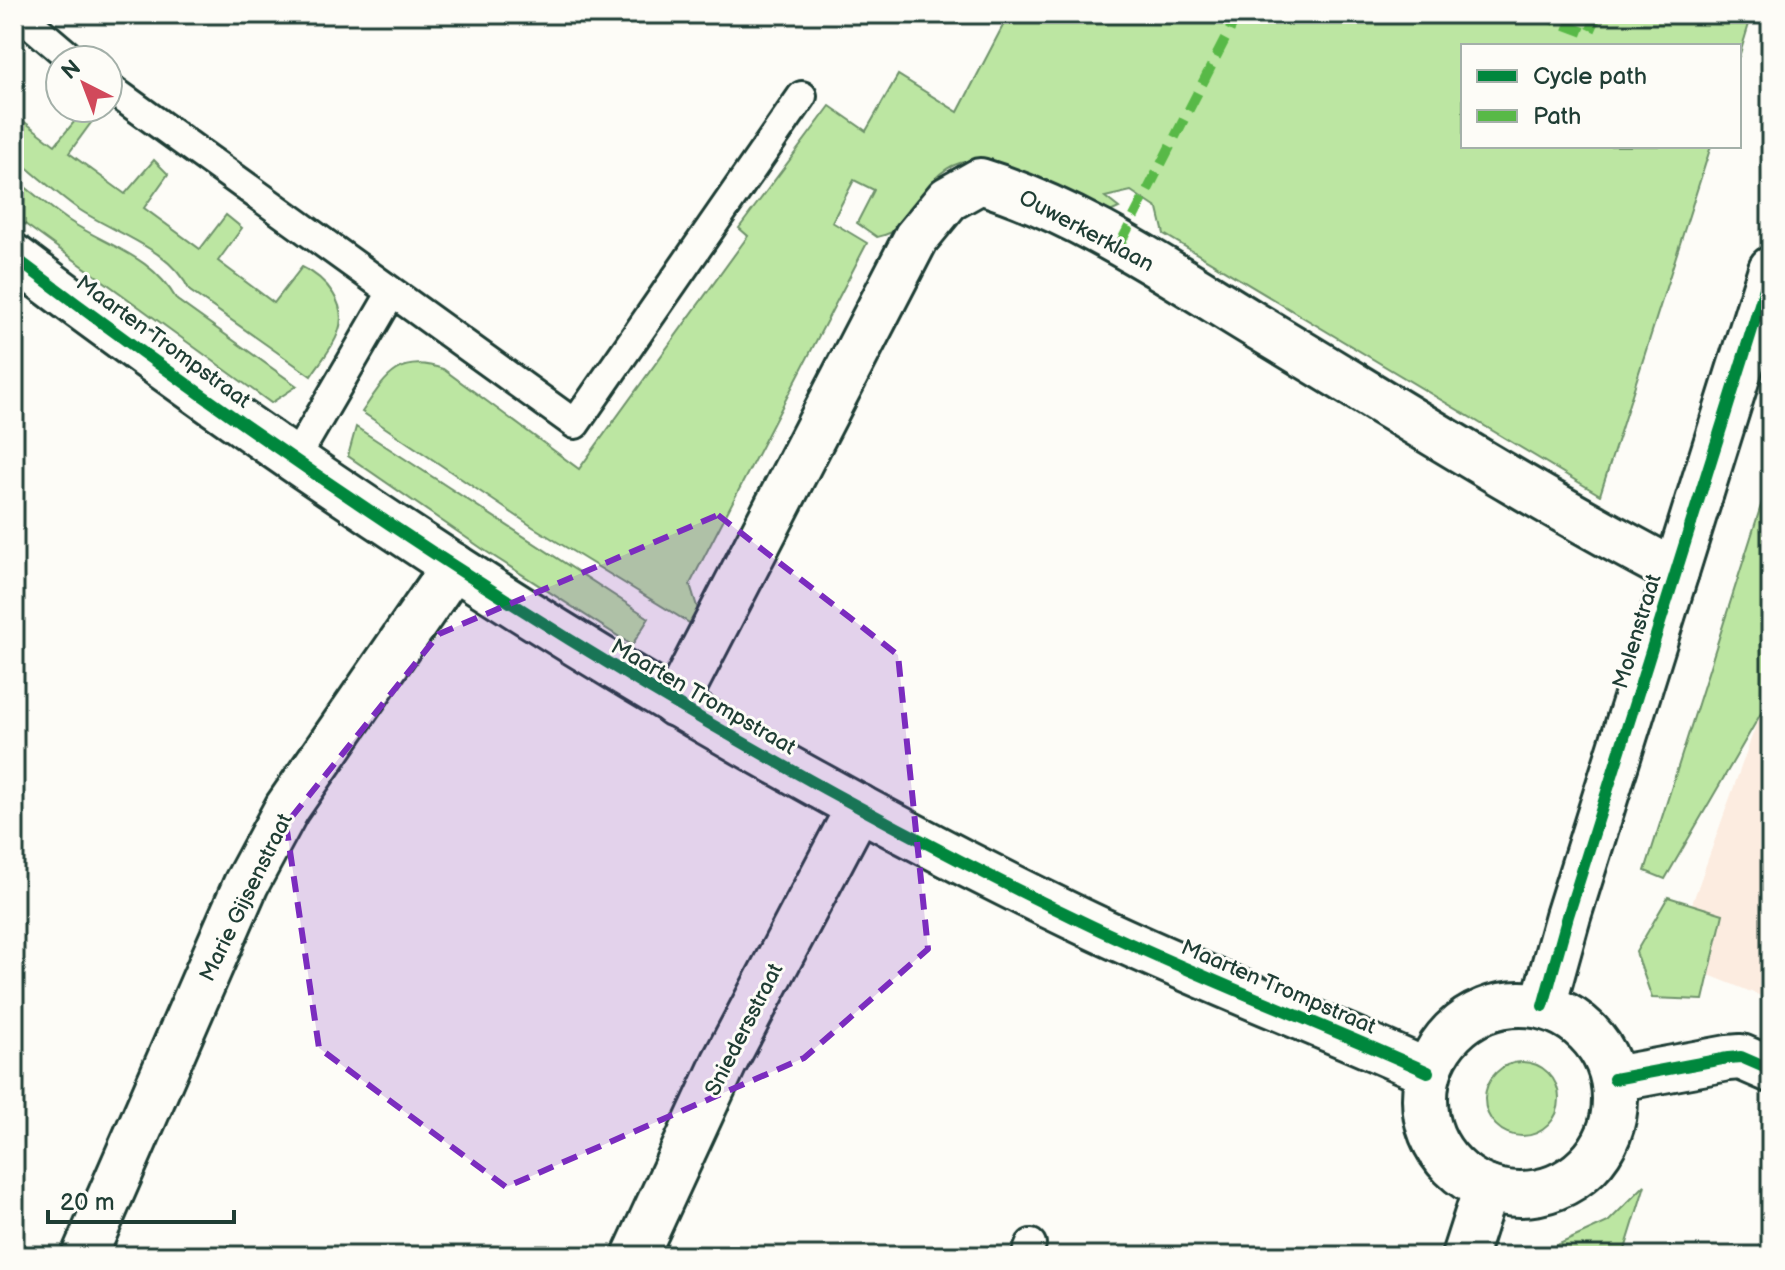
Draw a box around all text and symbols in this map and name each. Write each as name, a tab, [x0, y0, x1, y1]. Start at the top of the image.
north arrow	[44, 44, 124, 124]
legend	[1461, 44, 1741, 148]
text: N	[56, 55, 87, 86]
text: Cycle path	[1533, 62, 1647, 91]
text: Path	[1533, 102, 1581, 131]
street label: Ouwerkerklaan	[1014, 184, 1158, 278]
street label: Maarten Trompstraat	[71, 270, 256, 415]
street label: Molenstraat	[1607, 571, 1668, 692]
street label: Maarten Trompstraat	[606, 633, 801, 761]
street label: Marie Gijsenstraat	[194, 809, 299, 986]
street label: Maarten Trompstraat	[1177, 934, 1380, 1041]
street label: Sniedersstraat	[699, 959, 789, 1100]
scale bar	[48, 1174, 234, 1224]
text: 20 m	[60, 1188, 115, 1217]

